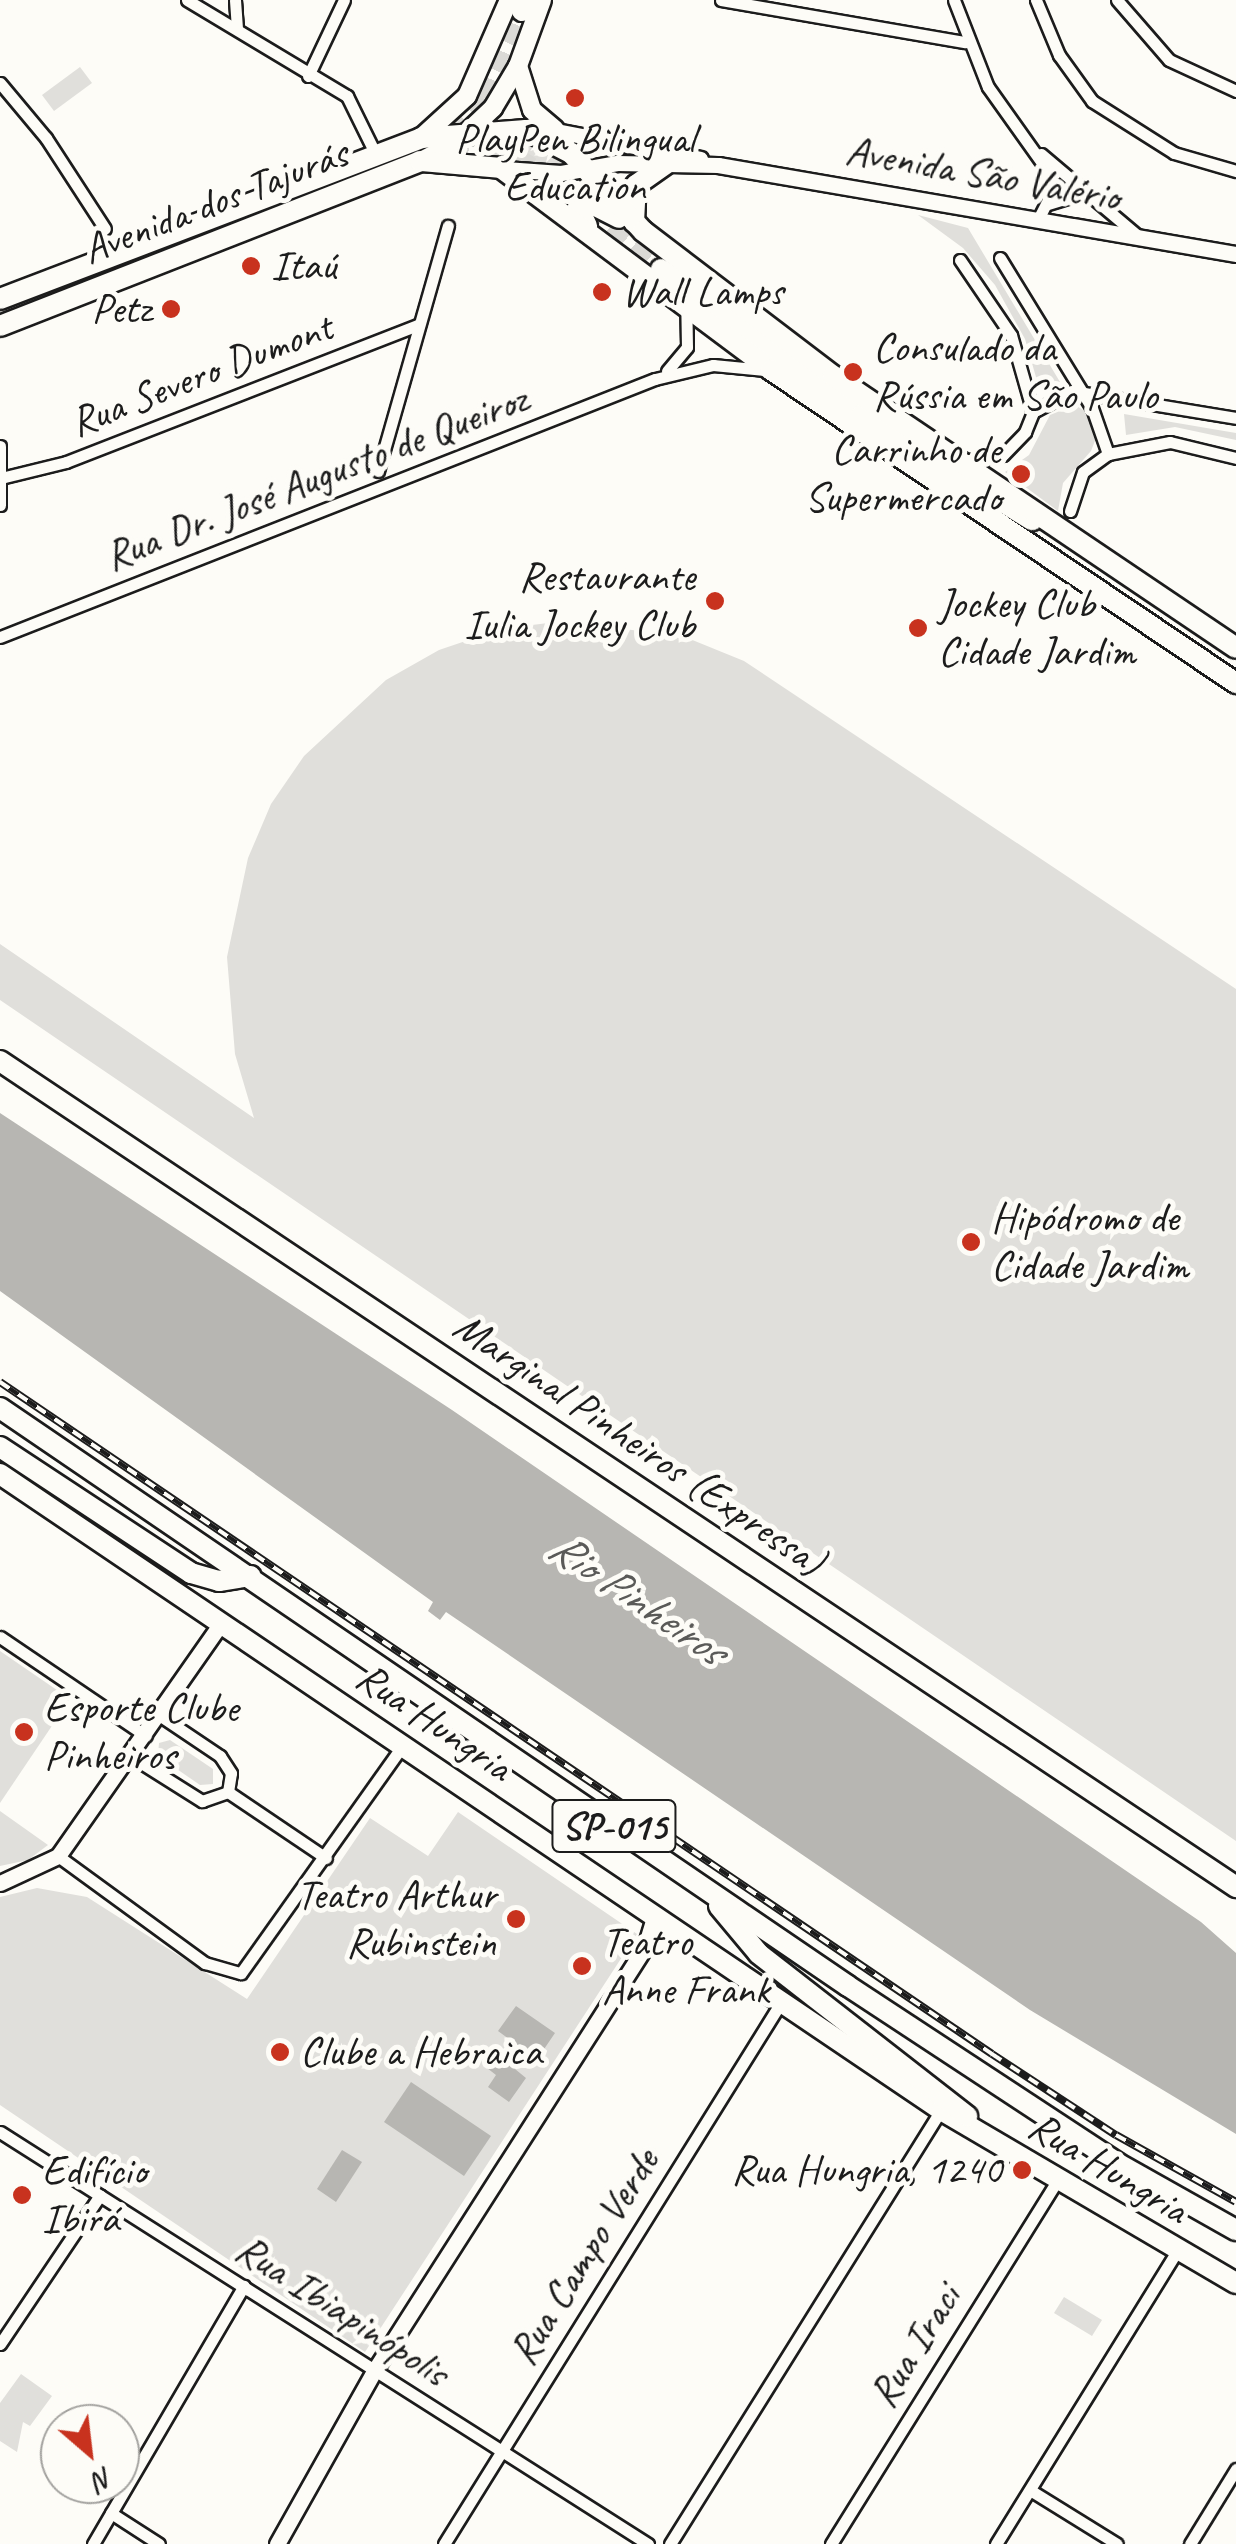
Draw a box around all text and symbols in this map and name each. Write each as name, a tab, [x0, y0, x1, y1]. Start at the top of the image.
marker: PlayPen Bilingual Education	[564, 87, 586, 109]
place label: PlayPen Bilingual Education	[454, 114, 696, 212]
street label: Avenida São Valério	[842, 125, 1124, 223]
street label: Avenida dos Tajurás	[75, 128, 355, 276]
place label: Itaú	[271, 241, 336, 291]
marker: Itaú	[240, 255, 262, 277]
place label: Wall Lamps	[622, 267, 785, 317]
marker: Wall Lamps	[591, 281, 613, 303]
place label: Petz	[92, 284, 151, 334]
marker: Petz	[160, 298, 182, 320]
street label: Rua Severo Dumont	[63, 302, 339, 448]
place label: Consulado da Rússia em São Paulo	[873, 323, 1159, 422]
marker: Consulado da Rússia em São Paulo	[842, 361, 864, 383]
street label: Rua Dr. José Augusto de Queiroz	[97, 374, 535, 582]
place label: Carrinho de Supermercado	[805, 425, 1001, 524]
marker: Carrinho de Supermercado	[1010, 463, 1032, 485]
place label: Restaurante Iulia Jockey Club	[464, 552, 695, 650]
place label: Jockey Club Cidade Jardim	[938, 579, 1133, 678]
marker: Restaurante Iulia Jockey Club	[704, 590, 726, 612]
marker: Jockey Club Cidade Jardim	[907, 617, 929, 639]
place label: Hipódromo de Cidade Jardim	[991, 1193, 1186, 1292]
marker: Hipódromo de Cidade Jardim	[960, 1231, 982, 1253]
street label: Marginal Pinheiros (Expressa)	[444, 1301, 834, 1587]
water label: Rio Pinheiros	[539, 1520, 735, 1676]
street label: Rua Hungria	[347, 1652, 521, 1792]
place label: Esporte Clube Pinheiros	[44, 1683, 239, 1782]
marker: Esporte Clube Pinheiros	[13, 1721, 35, 1743]
road number: SP-015	[549, 1791, 679, 1861]
place label: Teatro Arthur Rubinstein	[297, 1870, 496, 1968]
marker: Teatro Arthur Rubinstein	[505, 1908, 527, 1930]
place label: Teatro Anne Frank	[602, 1917, 770, 2015]
marker: Teatro Anne Frank	[571, 1955, 593, 1977]
place label: Clube a Hebraica	[300, 2027, 543, 2077]
marker: Clube a Hebraica	[269, 2041, 291, 2063]
street label: Rua Hungria	[1019, 2101, 1197, 2235]
street label: Rua Campo Verde	[498, 2140, 670, 2374]
place label: Rua Hungria, 1240	[731, 2145, 1002, 2195]
place label: Edifício Ibirá	[42, 2146, 146, 2244]
marker: Rua Hungria, 1240	[1011, 2159, 1033, 2181]
marker: Edifício Ibirá	[11, 2184, 33, 2206]
street label: Rua Ibiapinópolis	[227, 2224, 457, 2398]
street label: Rua Iraci	[858, 2275, 972, 2417]
north arrow	[40, 2404, 140, 2504]
text: N	[88, 2460, 119, 2499]

